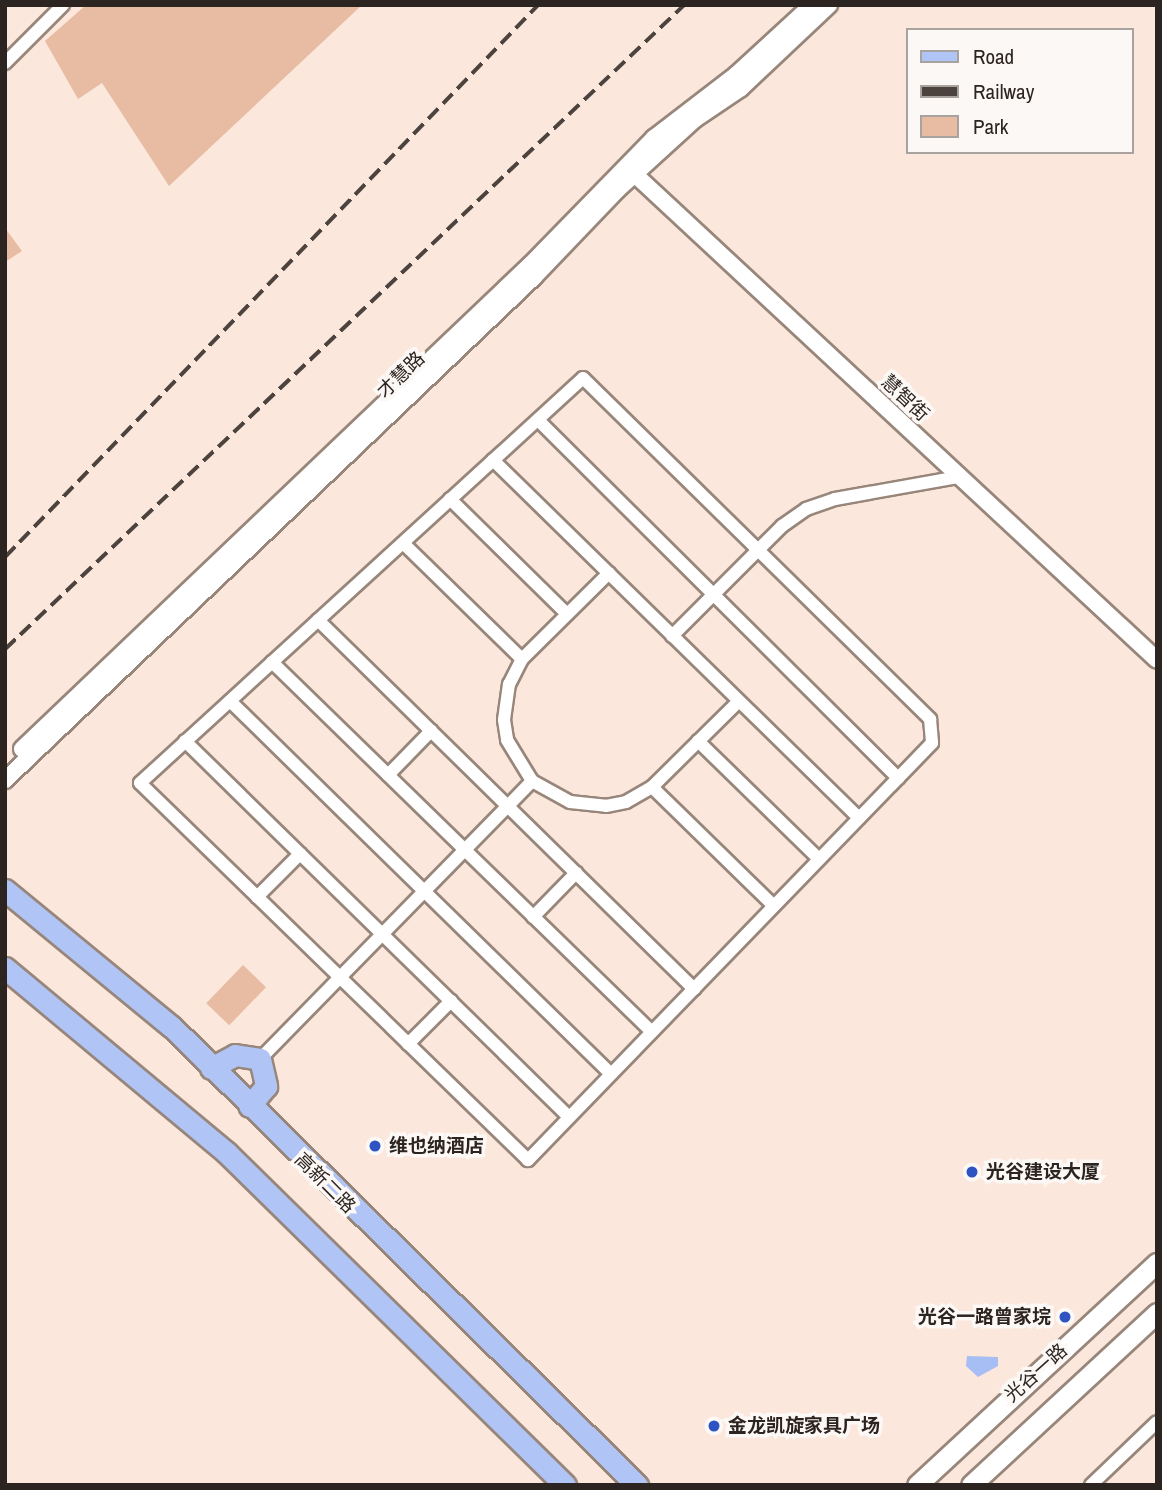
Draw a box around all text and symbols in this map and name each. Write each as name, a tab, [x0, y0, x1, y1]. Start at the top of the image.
legend	[906, 28, 1134, 154]
text: Road	[973, 42, 1014, 71]
text: Railway	[973, 77, 1034, 106]
text: Park	[973, 112, 1008, 141]
street label: 才慧路	[373, 347, 429, 403]
street label: 慧智街	[876, 370, 934, 426]
place label: 维也纳酒店	[389, 1135, 484, 1157]
marker: 维也纳酒店	[367, 1138, 383, 1154]
street label: 高新二路	[290, 1148, 360, 1218]
place label: 光谷建设大厦	[986, 1161, 1100, 1183]
marker: 光谷建设大厦	[964, 1164, 980, 1180]
place label: 光谷一路曾家垸	[918, 1306, 1051, 1328]
marker: 光谷一路曾家垸	[1057, 1309, 1073, 1325]
street label: 光谷一路	[1000, 1339, 1072, 1407]
place label: 金龙凯旋家具广场	[728, 1415, 880, 1437]
marker: 金龙凯旋家具广场	[706, 1418, 722, 1434]

